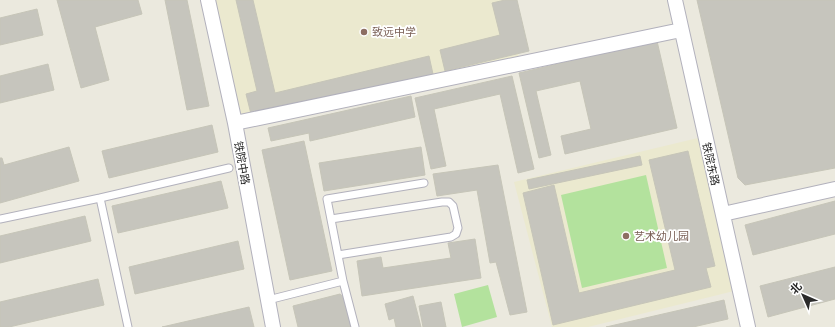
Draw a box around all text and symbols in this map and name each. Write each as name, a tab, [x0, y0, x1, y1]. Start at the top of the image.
place label: 致远中学	[372, 24, 416, 40]
marker: 致远中学	[359, 27, 369, 37]
street label: 铁院中路	[230, 140, 254, 186]
street label: 铁院东路	[698, 141, 724, 187]
place label: 艺术幼儿园	[634, 228, 689, 244]
marker: 艺术幼儿园	[621, 231, 631, 241]
north arrow	[783, 275, 823, 315]
text: 北	[786, 278, 805, 297]

